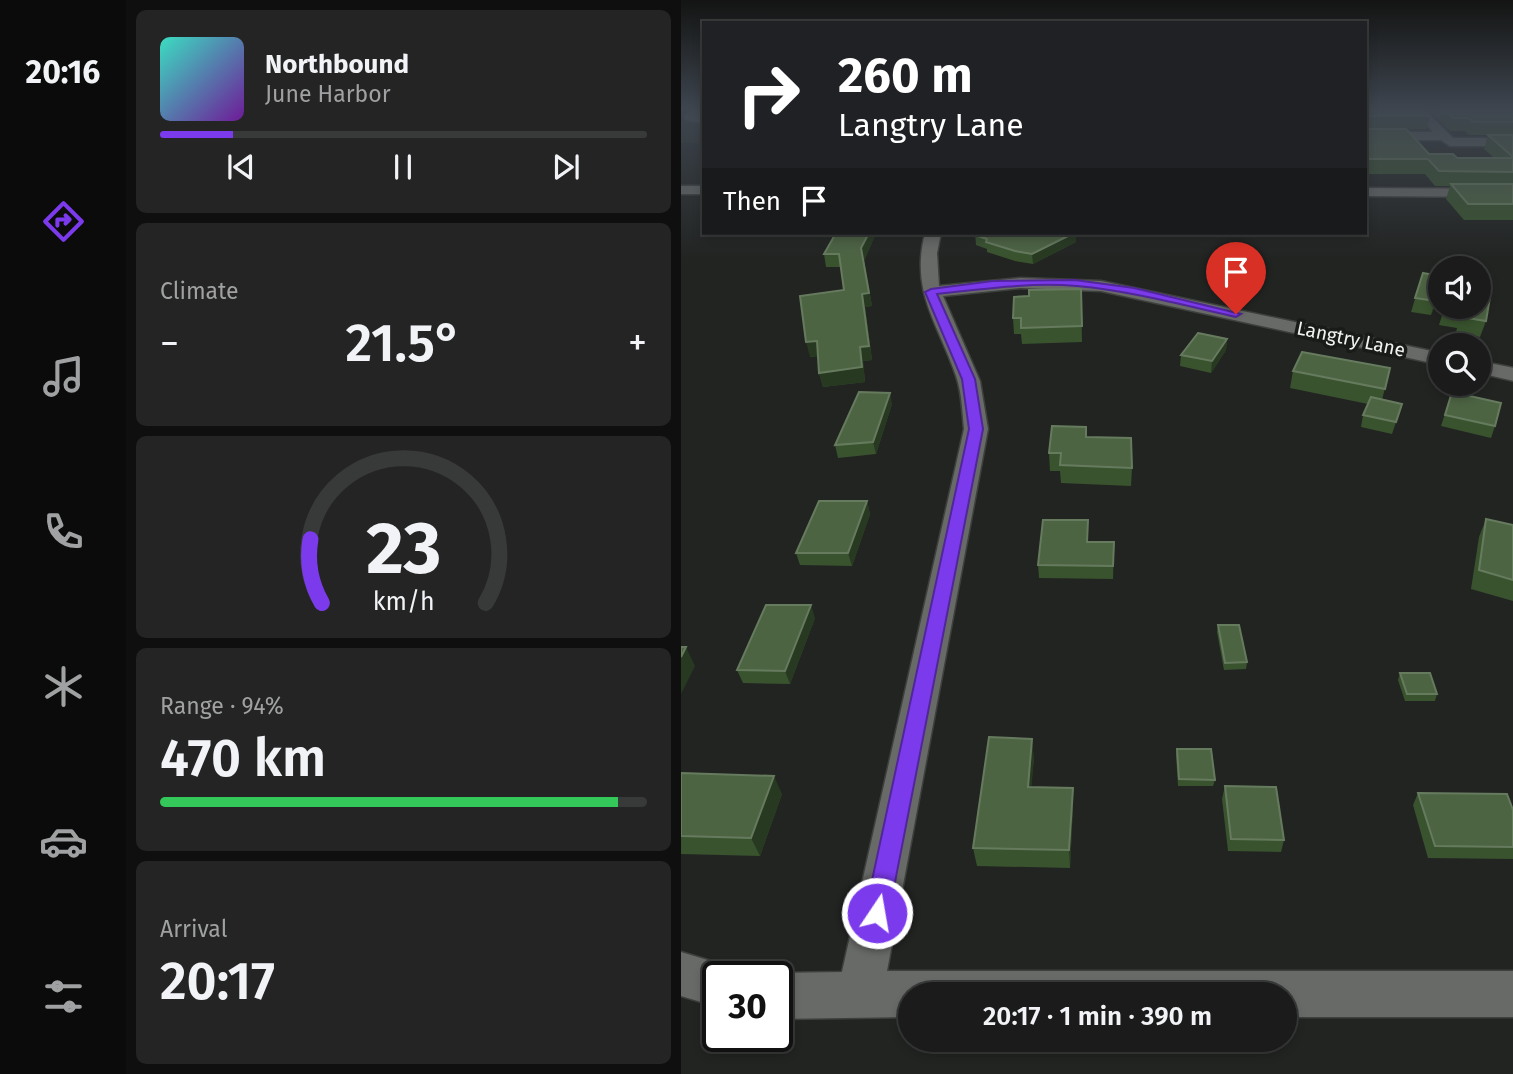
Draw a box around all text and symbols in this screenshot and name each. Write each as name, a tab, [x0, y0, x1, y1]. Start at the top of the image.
text: 260 m	[838, 46, 973, 105]
text: Northbound	[265, 49, 409, 80]
icon: right	[723, 49, 814, 140]
text: 20:16	[26, 53, 100, 91]
text: June Harbor	[265, 80, 391, 108]
text: Langtry Lane	[838, 106, 1024, 144]
icon: previous	[222, 148, 260, 186]
icon: pause	[384, 148, 422, 186]
icon: next	[547, 148, 585, 186]
icon: arrive	[795, 182, 833, 220]
text: Then	[723, 186, 781, 217]
icon: directions	[39, 197, 88, 246]
pin	[1206, 242, 1266, 314]
icon: arrive	[1217, 253, 1255, 291]
map controls	[1428, 256, 1491, 396]
button: sound	[1428, 256, 1491, 319]
text: Climate	[160, 277, 239, 305]
text: 21.5°	[345, 312, 462, 375]
street label: Langtry Lane	[1295, 316, 1407, 362]
text: −	[160, 320, 179, 366]
text: +	[628, 320, 647, 366]
button: search	[1428, 333, 1491, 396]
icon: music	[39, 352, 88, 401]
text: 23	[366, 505, 441, 592]
icon: phone	[39, 507, 88, 556]
text: km/h	[373, 587, 434, 617]
icon: climate	[39, 662, 88, 711]
text: Range · 94%	[160, 692, 284, 720]
text: 470 km	[160, 727, 326, 790]
icon: car	[39, 817, 88, 866]
position arrow	[840, 876, 914, 950]
text: Arrival	[160, 915, 227, 943]
text: 20:17	[160, 950, 275, 1013]
speed limit sign: 30	[702, 961, 793, 1052]
icon: filters	[39, 972, 88, 1021]
text: 20:17 · 1 min · 390 m	[983, 1001, 1212, 1032]

